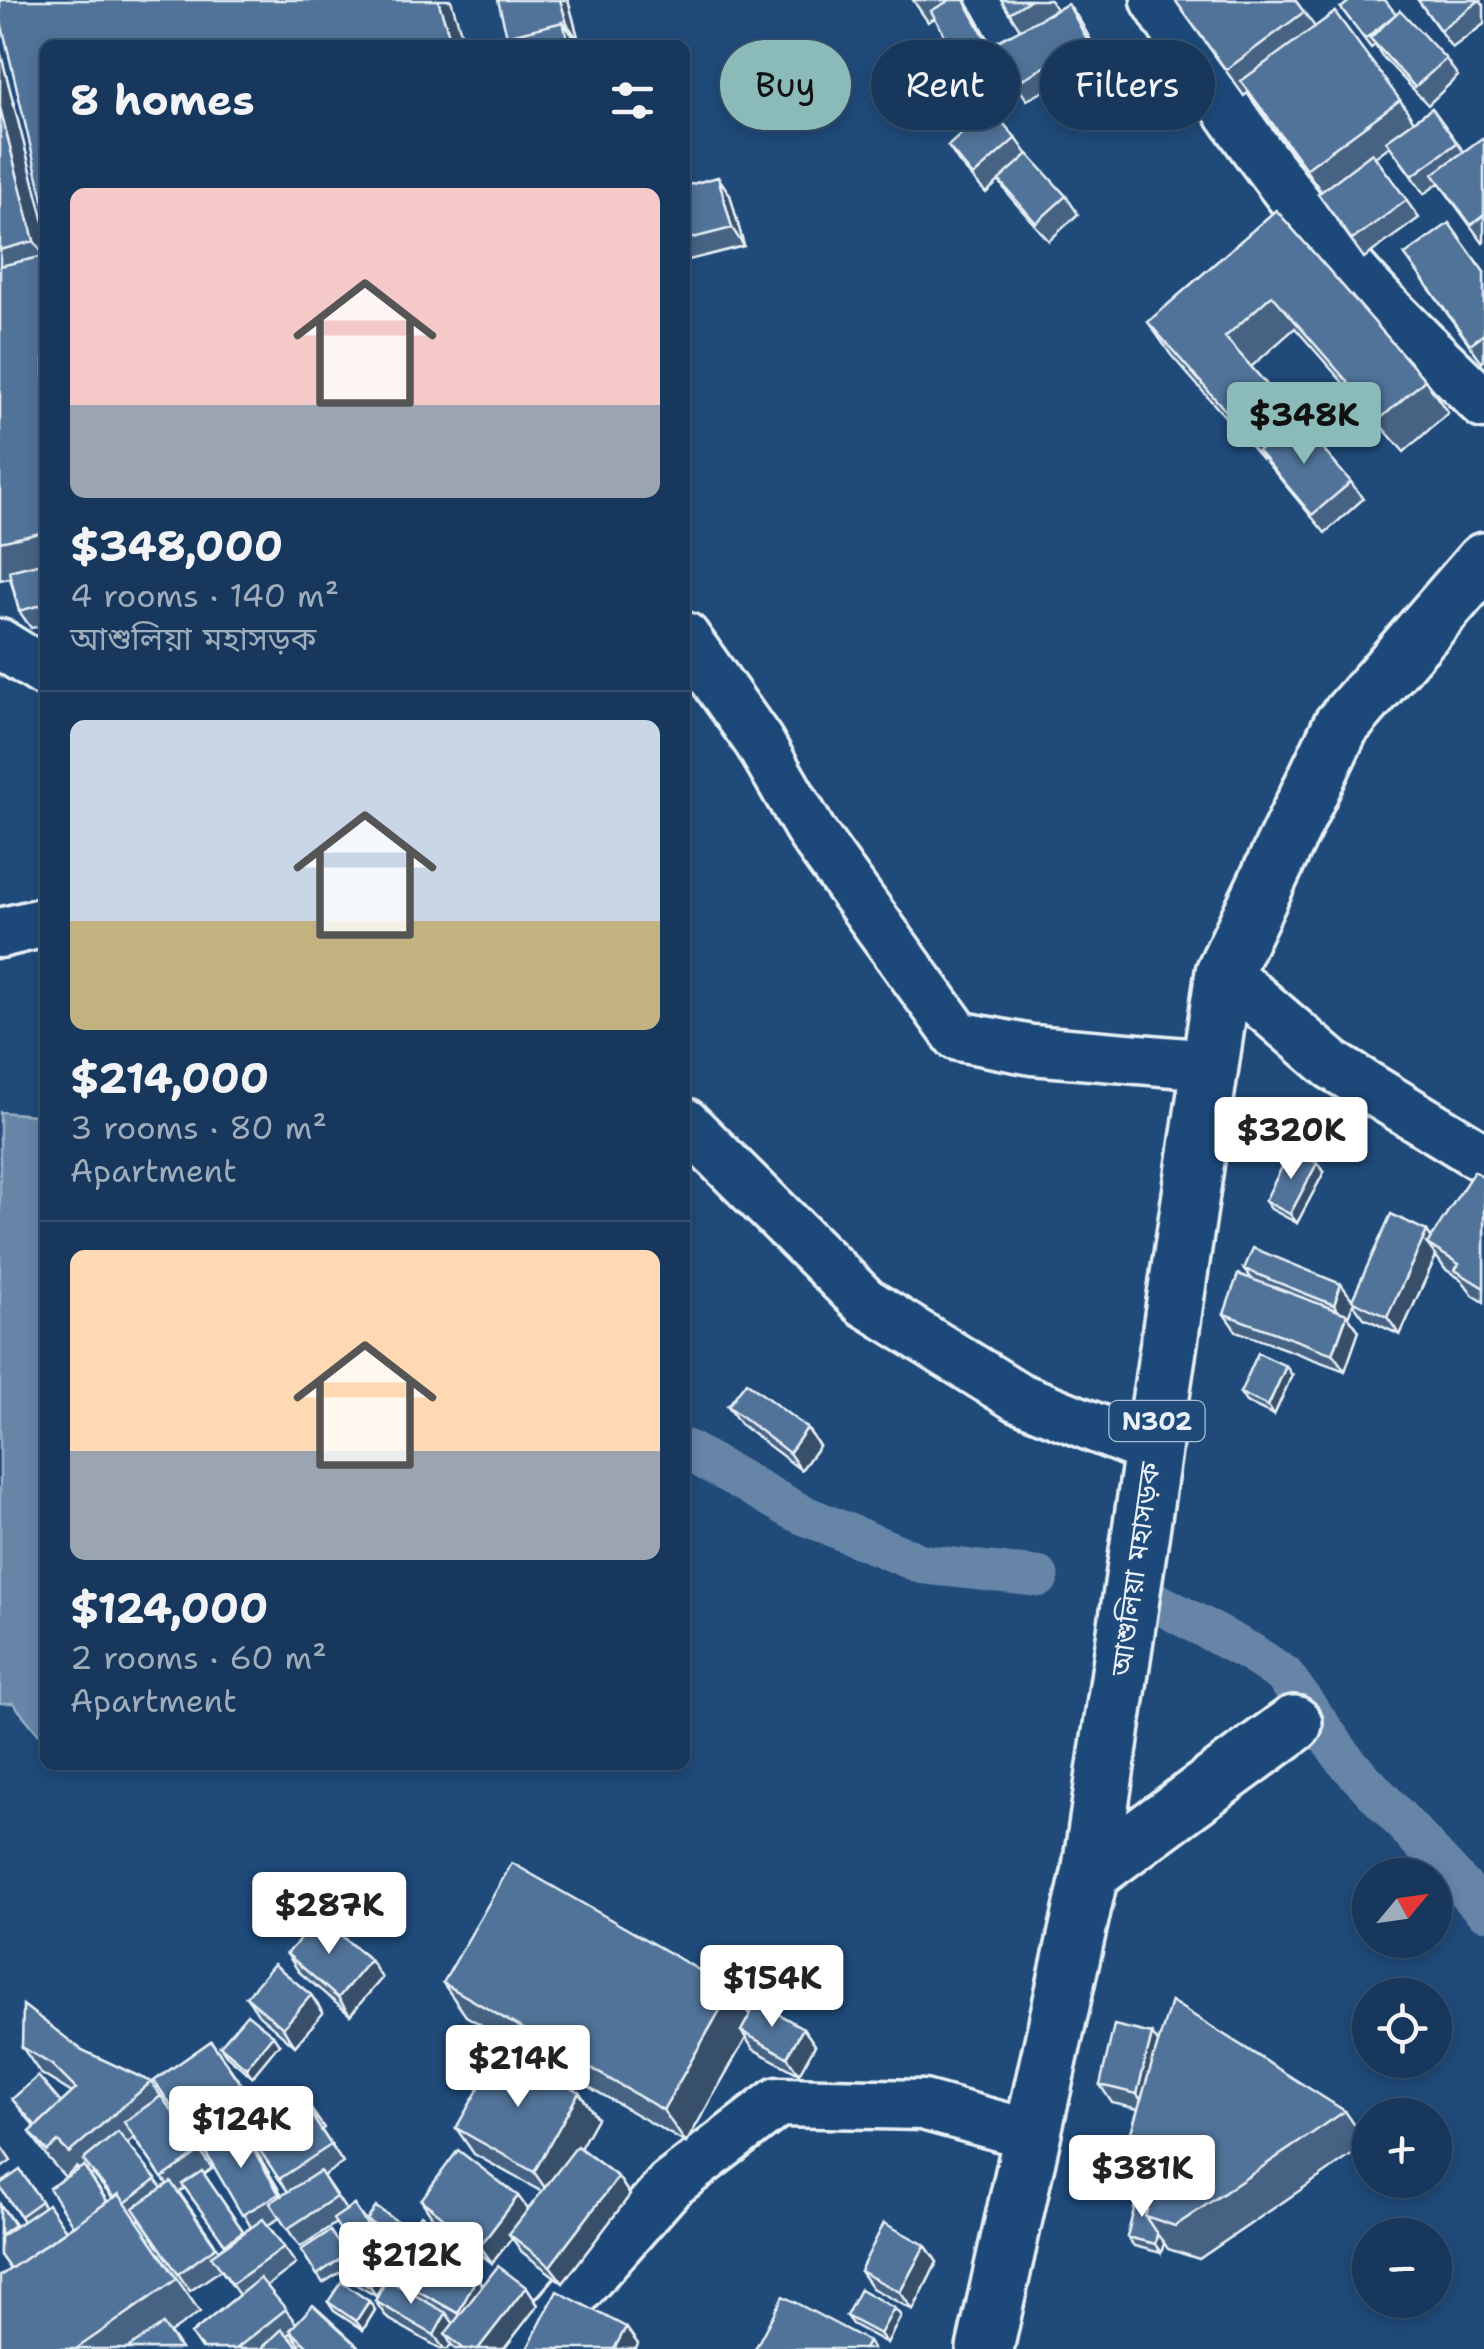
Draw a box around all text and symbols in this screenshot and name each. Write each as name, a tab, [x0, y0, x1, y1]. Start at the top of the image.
chip: Buy	[720, 40, 851, 130]
chip: Rent	[871, 40, 1020, 130]
chip: Filters	[1040, 40, 1215, 130]
text: 8 homes	[70, 72, 255, 128]
icon: filters	[605, 73, 660, 128]
icon: home	[275, 253, 455, 433]
pin: $348K	[1234, 382, 1374, 467]
text: $348K	[1249, 393, 1359, 436]
text: $348,000	[70, 518, 283, 574]
text: 4 rooms · 140 m²	[70, 574, 339, 617]
text: আশুলিয়া মহাসড়ক	[70, 617, 316, 660]
icon: home	[275, 785, 455, 965]
text: $214,000	[70, 1050, 269, 1106]
pin: $320K	[1221, 1097, 1361, 1182]
text: 3 rooms · 80 m²	[70, 1106, 327, 1149]
text: $320K	[1236, 1108, 1346, 1151]
text: Apartment	[70, 1149, 237, 1192]
icon: home	[275, 1315, 455, 1495]
road number: N302	[1110, 1401, 1204, 1441]
street label: আশুলিয়া মহাসড়ক	[1101, 1459, 1169, 1679]
text: $124,000	[70, 1580, 268, 1636]
text: 2 rooms · 60 m²	[70, 1636, 327, 1679]
text: Apartment	[70, 1679, 237, 1722]
north arrow	[1352, 1858, 1452, 1958]
map controls	[1352, 1858, 1452, 2318]
pin: $287K	[259, 1872, 399, 1957]
text: $287K	[274, 1883, 384, 1926]
pin: $154K	[702, 1945, 842, 2030]
text: $154K	[722, 1956, 822, 1999]
button: locate	[1352, 1978, 1452, 2078]
pin: $214K	[448, 2025, 588, 2110]
text: $214K	[468, 2036, 568, 2079]
pin: $124K	[171, 2086, 311, 2171]
text: $124K	[191, 2097, 291, 2140]
button: +	[1352, 2098, 1452, 2198]
pin: $381K	[1072, 2135, 1212, 2220]
text: $381K	[1091, 2146, 1193, 2189]
button: −	[1352, 2218, 1452, 2318]
pin: $212K	[341, 2222, 481, 2307]
text: $212K	[361, 2233, 461, 2276]

